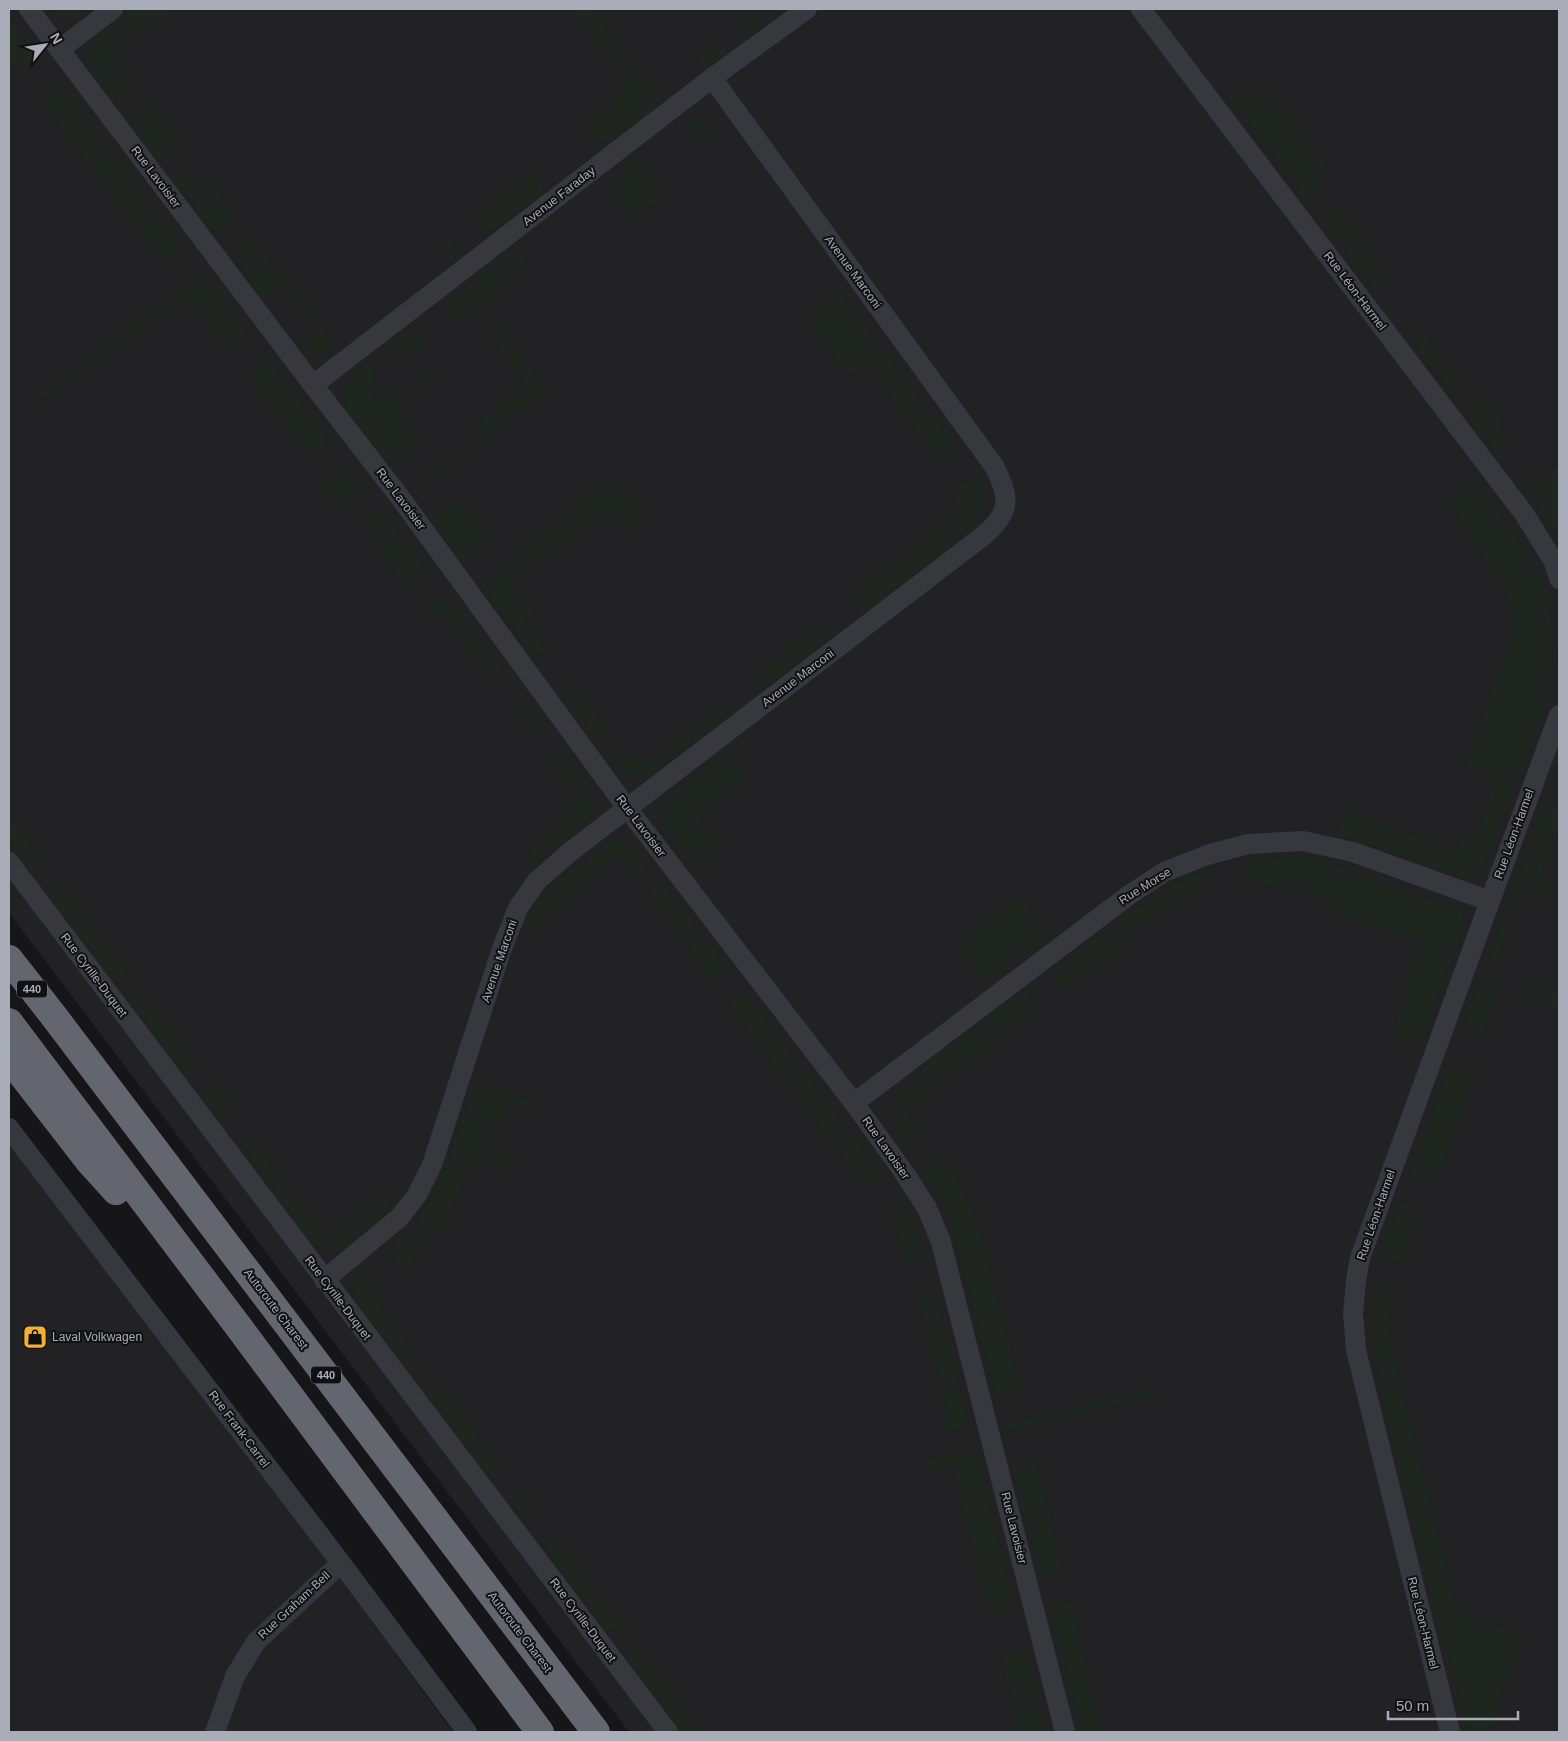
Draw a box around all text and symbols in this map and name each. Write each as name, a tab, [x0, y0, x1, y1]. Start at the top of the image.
north arrow	[20, 20, 70, 70]
text: N	[47, 30, 66, 47]
street label: Rue Lavoisier	[128, 143, 184, 211]
street label: Avenue Faraday	[520, 163, 598, 229]
street label: Avenue Marconi	[822, 233, 884, 311]
street label: Rue Léon-Harmel	[1321, 249, 1389, 333]
street label: Rue Lavoisier	[373, 465, 429, 533]
street label: Avenue Marconi	[759, 646, 837, 710]
street label: Rue Léon-Harmel	[1491, 787, 1537, 881]
street label: Rue Lavoisier	[613, 792, 669, 860]
street label: Rue Morse	[1116, 864, 1174, 907]
street label: Avenue Marconi	[478, 918, 520, 1004]
street label: Rue Cyrille-Duquet	[58, 930, 130, 1020]
road number: 440	[17, 981, 47, 998]
street label: Rue Lavoisier	[859, 1114, 913, 1182]
street label: Rue Léon-Harmel	[1354, 1168, 1398, 1262]
street label: Rue Cyrille-Duquet	[302, 1253, 374, 1343]
street label: Autoroute Charest	[241, 1266, 311, 1353]
shop icon: Laval Volkwagen	[22, 1324, 48, 1350]
place label: Laval Volkwagen	[52, 1330, 142, 1344]
road number: 440	[311, 1366, 341, 1384]
street label: Rue Frank-Carrel	[206, 1388, 272, 1470]
street label: Rue Lavoisier	[998, 1491, 1030, 1565]
street label: Rue Graham-Bell	[255, 1568, 333, 1642]
street label: Rue Cyrille-Duquet	[547, 1575, 619, 1665]
street label: Rue Léon-Harmel	[1405, 1575, 1441, 1671]
street label: Autoroute Charest	[485, 1589, 555, 1676]
scale bar	[1388, 1688, 1518, 1720]
text: 50 m	[1396, 1697, 1429, 1714]

